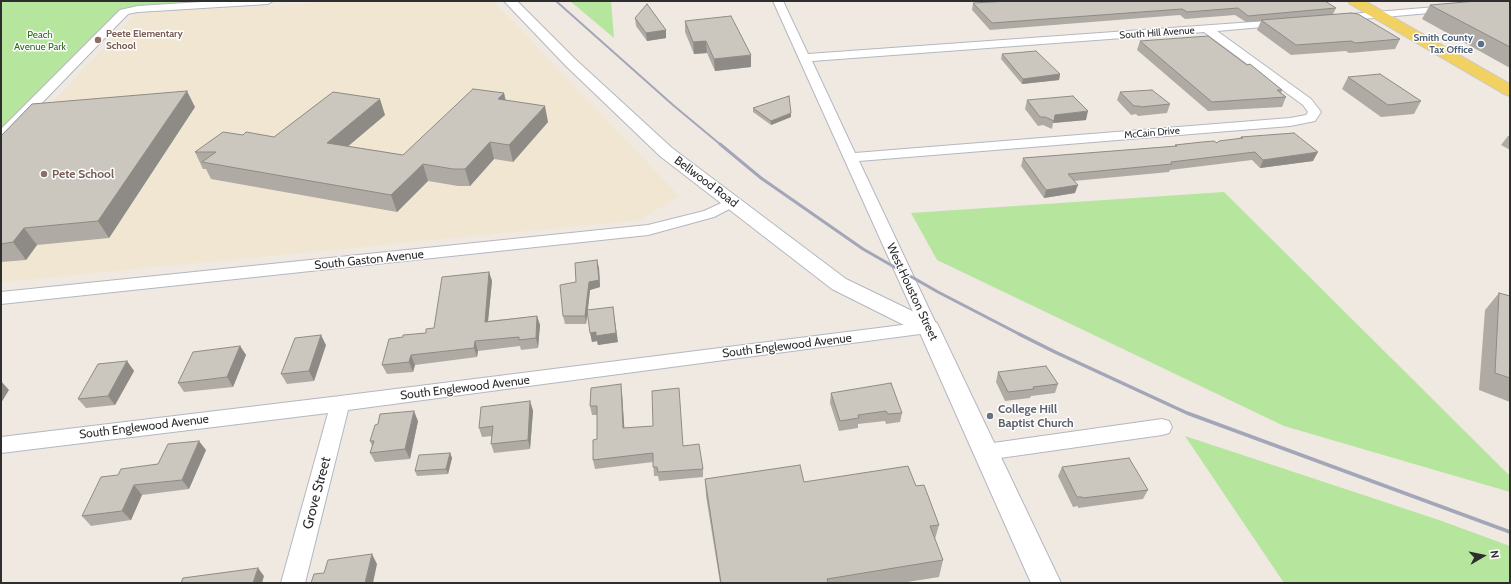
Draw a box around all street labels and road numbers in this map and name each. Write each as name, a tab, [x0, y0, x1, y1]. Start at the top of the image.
street label: South Hill Avenue	[1119, 24, 1195, 42]
street label: McCain Drive	[1124, 125, 1180, 141]
street label: Bellwood Road	[671, 153, 741, 211]
street label: West Houston Street	[883, 241, 941, 343]
street label: South Gaston Avenue	[314, 247, 424, 273]
street label: South Englewood Avenue	[721, 331, 853, 361]
street label: South Englewood Avenue	[399, 373, 531, 403]
street label: South Englewood Avenue	[78, 412, 210, 442]
street label: Grove Street	[299, 455, 335, 531]

